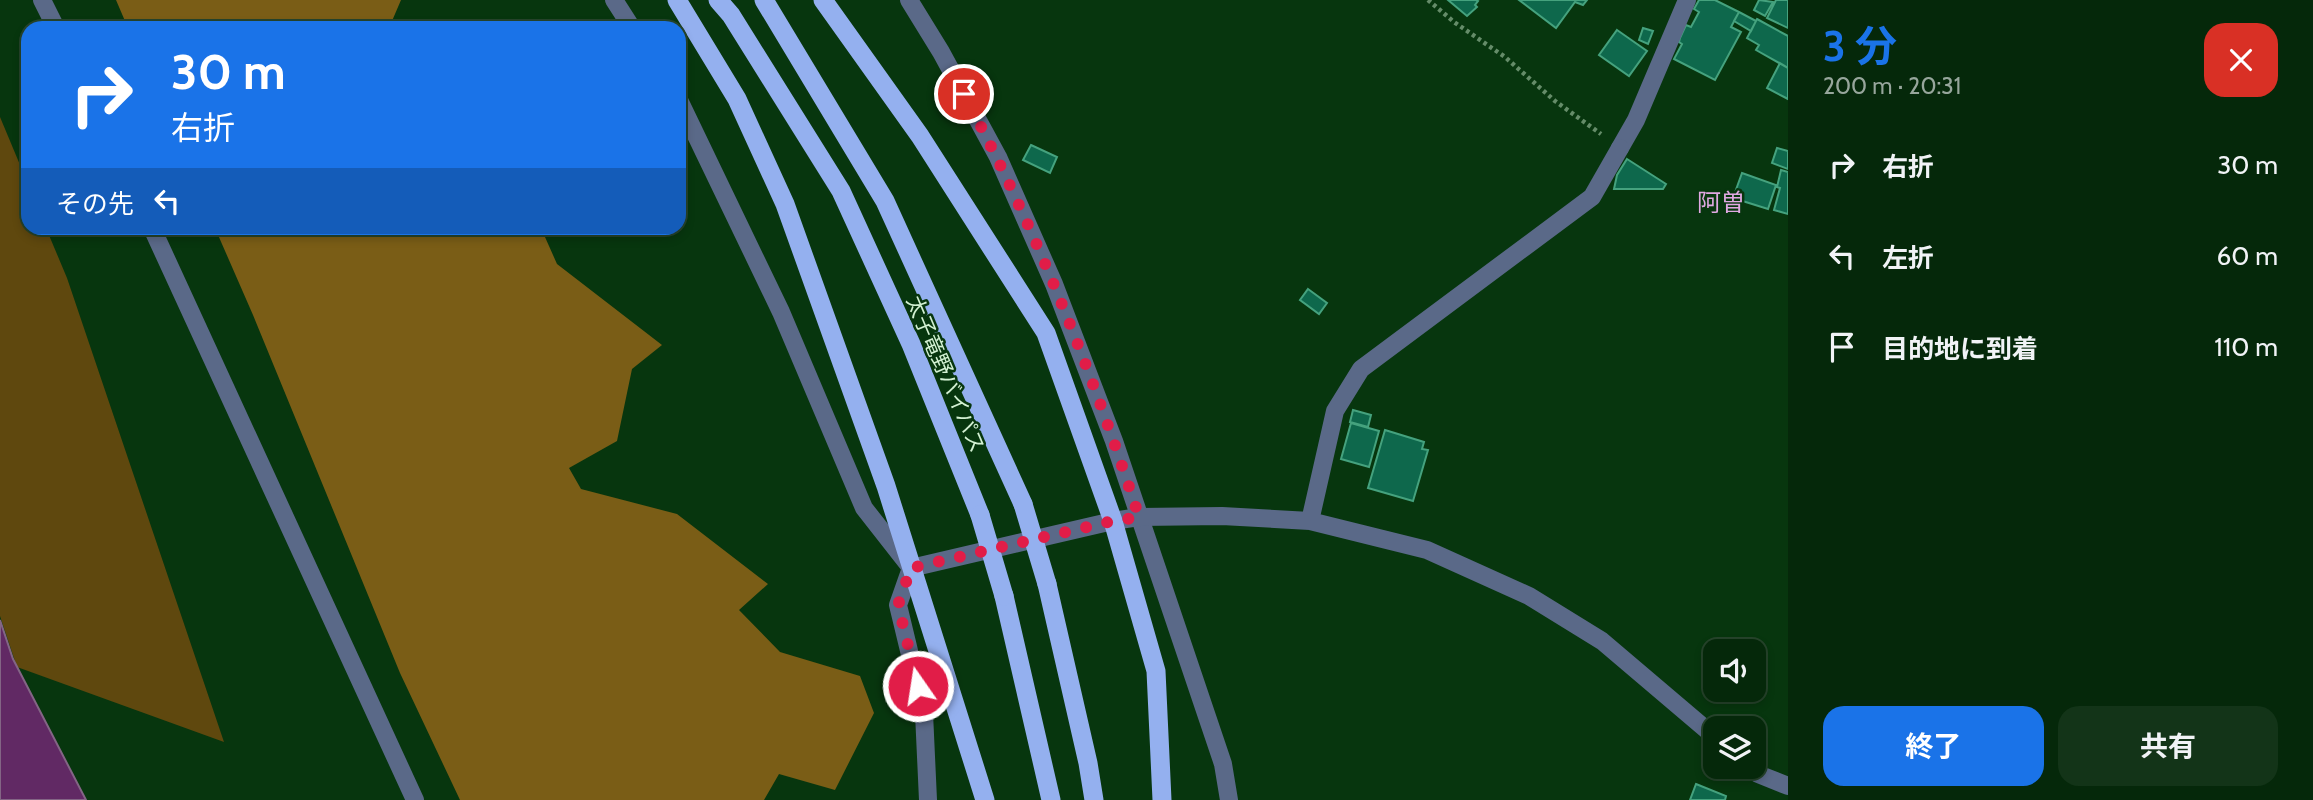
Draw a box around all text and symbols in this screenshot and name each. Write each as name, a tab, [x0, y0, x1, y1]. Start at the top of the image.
text: 3 分	[1823, 20, 1897, 72]
button: close	[2204, 23, 2278, 97]
text: 30 m	[171, 42, 286, 101]
icon: right	[56, 49, 147, 140]
pin	[934, 64, 994, 124]
text: 200 m · 20:31	[1823, 72, 1961, 100]
icon: arrive	[945, 75, 983, 113]
text: 右折	[171, 108, 235, 147]
icon: right	[1823, 146, 1861, 184]
text: 30 m	[2217, 149, 2278, 181]
text: 右折	[1882, 151, 1934, 183]
icon: left	[148, 182, 186, 220]
text: その先	[56, 188, 134, 220]
district label: 阿曽	[1697, 188, 1745, 217]
icon: left	[1823, 237, 1861, 275]
text: 60 m	[2216, 240, 2278, 272]
text: 左折	[1882, 242, 1934, 274]
street label: 太子竜野バイパス	[902, 292, 990, 456]
icon: arrive	[1823, 328, 1861, 366]
text: 110 m	[2214, 331, 2278, 363]
text: 目的地に到着	[1882, 333, 2038, 365]
map controls	[1703, 639, 1766, 779]
button: sound	[1703, 639, 1766, 702]
position arrow	[881, 649, 955, 723]
button: 終了	[1823, 706, 2044, 786]
button: 共有	[2058, 706, 2278, 786]
button: layers	[1703, 716, 1766, 779]

